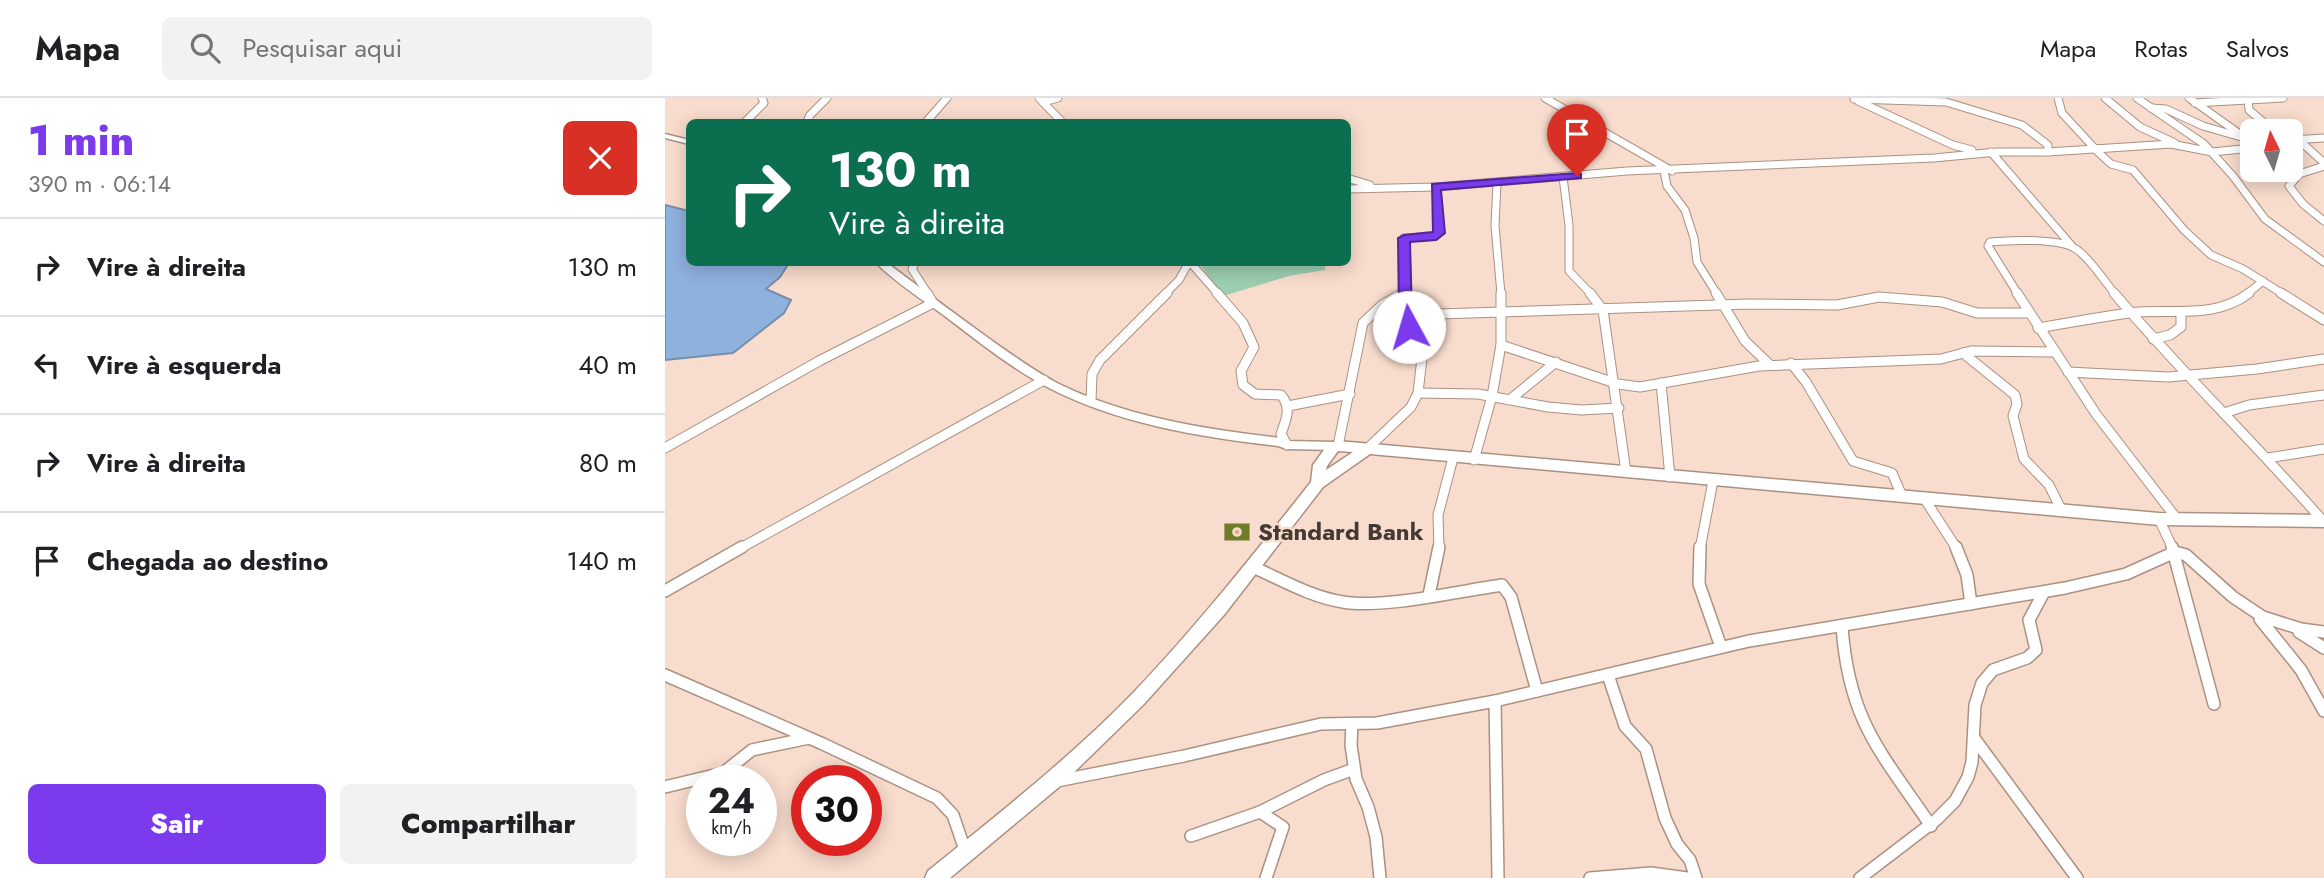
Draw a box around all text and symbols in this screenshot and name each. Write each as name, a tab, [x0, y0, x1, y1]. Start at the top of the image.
search box	[162, 17, 652, 80]
text: Mapa	[35, 25, 120, 72]
icon: search	[186, 29, 224, 67]
text: Pesquisar aqui	[242, 29, 402, 67]
text: Mapa	[2040, 31, 2096, 66]
text: Rotas	[2134, 31, 2188, 66]
text: Salvos	[2226, 31, 2289, 66]
pin	[1547, 104, 1607, 176]
text: 1 min	[28, 110, 134, 171]
icon: arrive	[1558, 115, 1596, 153]
north arrow	[2240, 119, 2303, 182]
map controls	[2240, 119, 2303, 182]
button: close	[563, 121, 637, 195]
text: 130 m	[829, 135, 972, 205]
icon: right	[714, 147, 805, 238]
text: 390 m · 06:14	[28, 167, 171, 201]
text: Vire à direita	[829, 200, 1005, 246]
icon: right	[28, 248, 66, 286]
text: Vire à direita	[87, 248, 246, 286]
text: 130 m	[567, 248, 637, 286]
position arrow	[1372, 290, 1446, 364]
icon: left	[28, 346, 66, 384]
text: Vire à esquerda	[87, 346, 282, 384]
text: 40 m	[578, 346, 637, 384]
icon: right	[28, 444, 66, 482]
text: Vire à direita	[87, 444, 246, 482]
text: 80 m	[579, 444, 637, 482]
place label: Standard Bank	[1258, 514, 1424, 549]
bank icon: Standard Bank	[1222, 517, 1252, 547]
icon: arrive	[28, 542, 66, 580]
text: Chegada ao destino	[87, 542, 328, 580]
text: 140 m	[566, 542, 637, 580]
speed limit sign: 30	[791, 765, 882, 856]
text: 24	[708, 776, 755, 826]
button: Sair	[28, 784, 326, 864]
button: Compartilhar	[340, 784, 637, 864]
text: km/h	[711, 815, 752, 841]

